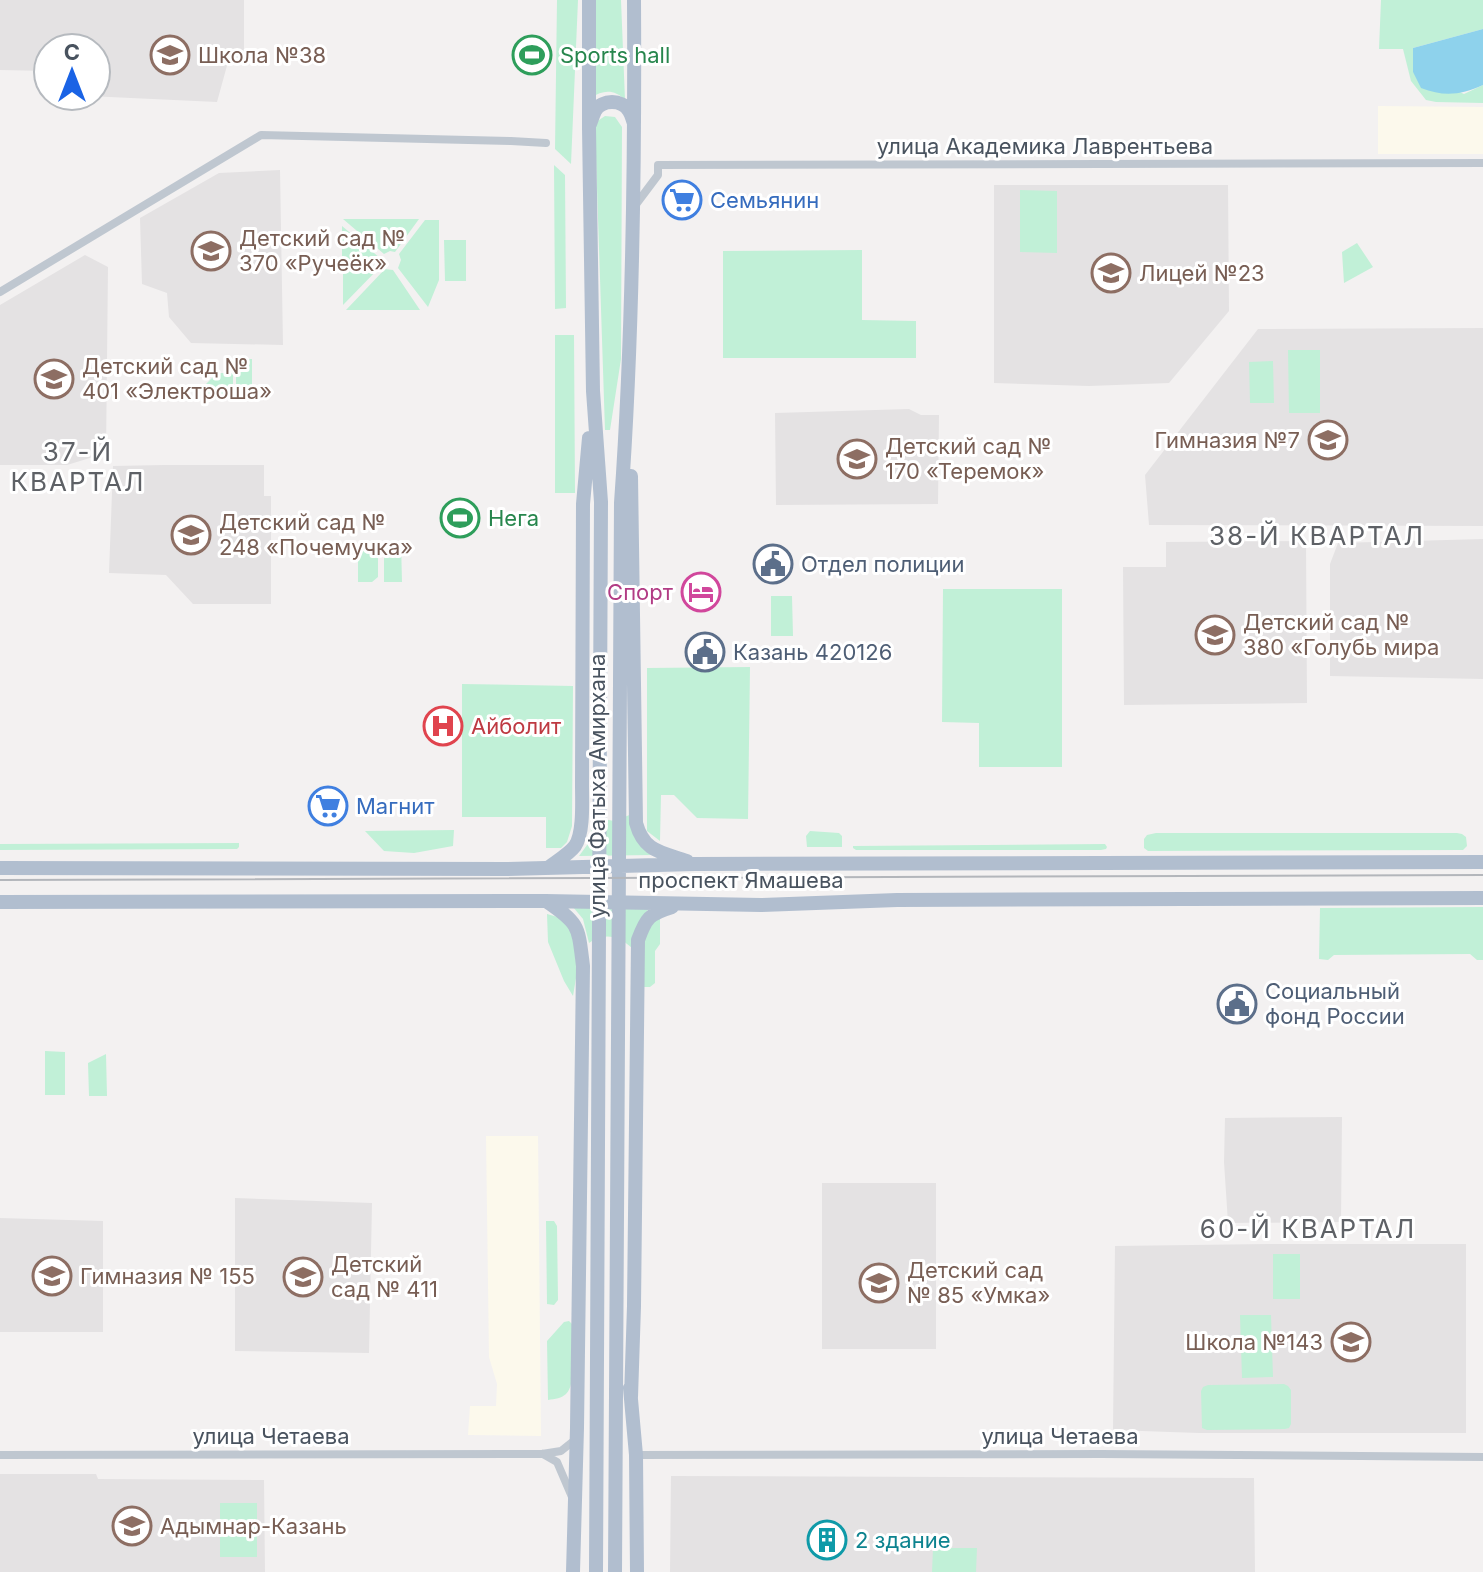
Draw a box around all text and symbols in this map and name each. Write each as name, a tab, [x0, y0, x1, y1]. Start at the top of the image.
north arrow	[32, 32, 112, 112]
school or university icon: Школа №38	[149, 34, 191, 76]
sports icon: Sports hall	[511, 34, 553, 76]
text: С	[64, 39, 80, 65]
place label: Школа №38	[198, 42, 326, 68]
place label: Sports hall	[560, 42, 670, 68]
street label: улица Академика Лаврентьева	[877, 133, 1213, 159]
supermarket icon: Семьянин	[661, 179, 703, 221]
place label: Семьянин	[710, 187, 819, 213]
place label: Детский сад № 370 «Ручеёк»	[239, 225, 406, 276]
school or university icon: Детский сад № 370 «Ручеёк»	[190, 230, 232, 272]
school or university icon: Лицей №23	[1090, 252, 1132, 294]
place label: Лицей №23	[1139, 260, 1265, 286]
place label: Детский сад № 401 «Электроша»	[82, 353, 272, 404]
school or university icon: Детский сад № 401 «Электроша»	[33, 358, 75, 400]
school or university icon: Гимназия №7	[1307, 419, 1349, 461]
place label: Гимназия №7	[1154, 427, 1300, 453]
place label: Детский сад № 170 «Теремок»	[885, 433, 1052, 484]
district label: 37-Й КВАРТАЛ	[11, 436, 146, 497]
school or university icon: Детский сад № 170 «Теремок»	[836, 438, 878, 480]
sports icon: Нега	[439, 497, 481, 539]
place label: Нега	[488, 505, 539, 531]
place label: Детский сад № 248 «Почемучка»	[219, 509, 413, 560]
school or university icon: Детский сад № 248 «Почемучка»	[170, 514, 212, 556]
district label: 38-Й КВАРТАЛ	[1209, 520, 1425, 551]
public building icon: Отдел полиции	[752, 543, 794, 585]
place label: Отдел полиции	[801, 551, 965, 577]
hotel icon: Спорт	[680, 571, 722, 613]
place label: Спорт	[607, 579, 674, 605]
place label: Детский сад № 380 «Голубь мира	[1243, 609, 1439, 660]
school or university icon: Детский сад № 380 «Голубь мира	[1194, 614, 1236, 656]
public building icon: Казань 420126	[684, 631, 726, 673]
place label: Казань 420126	[733, 639, 892, 665]
street label: улица Фатыха Амирхана	[584, 654, 610, 918]
hospital icon: Айболит	[422, 705, 464, 747]
place label: Айболит	[471, 713, 562, 739]
supermarket icon: Магнит	[307, 785, 349, 827]
place label: Магнит	[356, 793, 435, 819]
street label: проспект Ямашева	[638, 867, 844, 893]
place label: Социальный фонд России	[1265, 978, 1405, 1029]
public building icon: Социальный фонд России	[1216, 983, 1258, 1025]
district label: 60-Й КВАРТАЛ	[1200, 1213, 1416, 1244]
place label: Детский сад № 411	[331, 1251, 438, 1302]
school or university icon: Гимназия № 155	[31, 1255, 73, 1297]
school or university icon: Детский сад № 411	[282, 1256, 324, 1298]
place label: Детский сад № 85 «Умка»	[907, 1257, 1050, 1308]
school or university icon: Детский сад № 85 «Умка»	[858, 1262, 900, 1304]
place label: Гимназия № 155	[80, 1263, 255, 1289]
school or university icon: Школа №143	[1330, 1321, 1372, 1363]
place label: Школа №143	[1185, 1329, 1323, 1355]
street label: улица Четаева	[192, 1423, 350, 1449]
street label: улица Четаева	[981, 1423, 1139, 1449]
school or university icon: Адымнар-Казань	[111, 1505, 153, 1547]
place label: Адымнар-Казань	[160, 1513, 347, 1539]
building icon: 2 здание	[806, 1519, 848, 1561]
place label: 2 здание	[855, 1527, 951, 1553]

